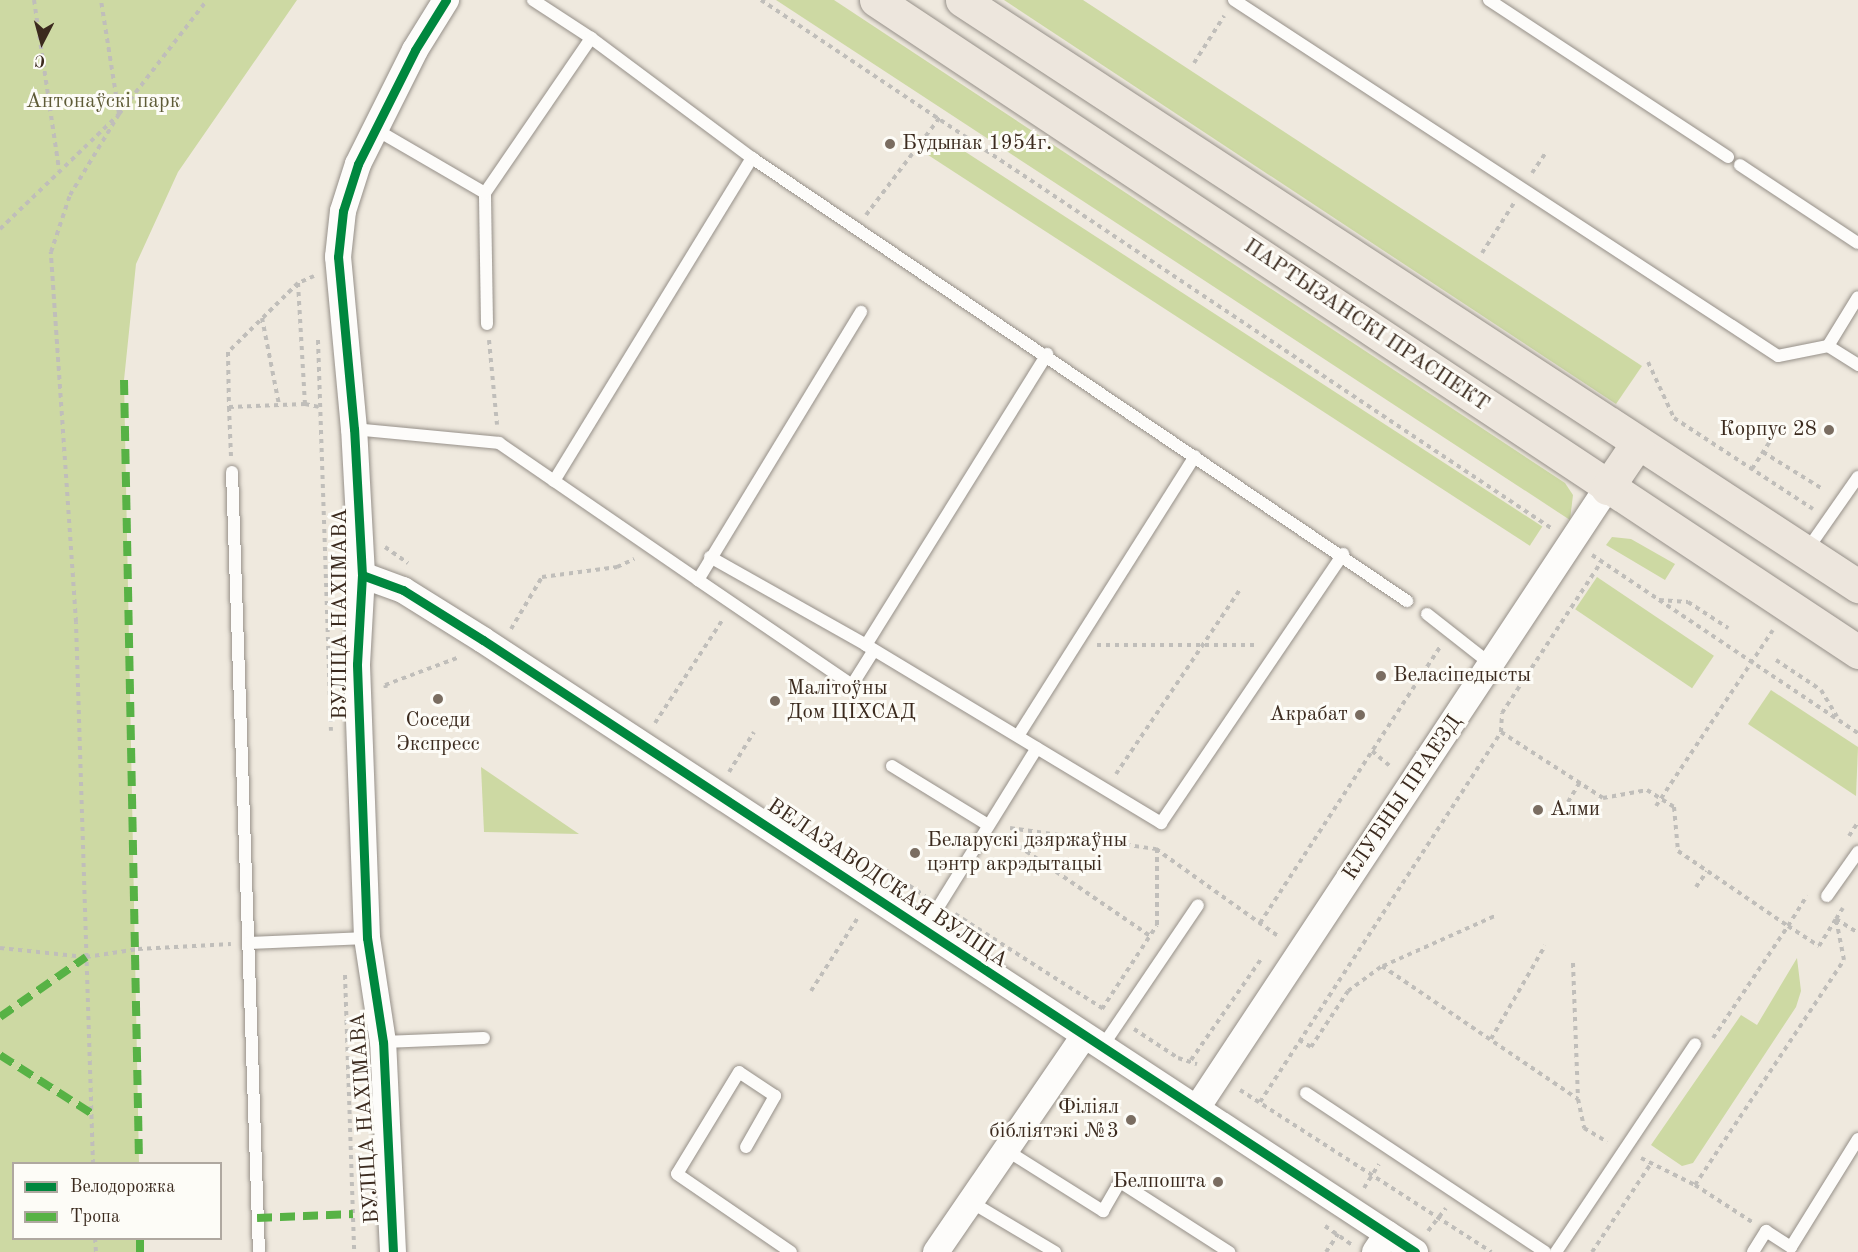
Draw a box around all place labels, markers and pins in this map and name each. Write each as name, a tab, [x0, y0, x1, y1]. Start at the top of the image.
place label: Будынак 1954г.	[902, 131, 1052, 157]
marker: Будынак 1954г.	[883, 137, 897, 151]
place label: Корпус 28	[1719, 417, 1817, 443]
marker: Корпус 28	[1822, 423, 1836, 437]
place label: Веласіпедысты	[1393, 663, 1531, 689]
marker: Веласіпедысты	[1374, 669, 1388, 683]
place label: Малітоўны Дом ЦІХСАД	[787, 676, 916, 726]
marker: Соседи Экспресс	[431, 692, 445, 706]
marker: Малітоўны Дом ЦІХСАД	[768, 694, 782, 708]
place label: Акрабат	[1269, 702, 1348, 728]
place label: Соседи Экспресс	[396, 708, 480, 758]
marker: Акрабат	[1353, 708, 1367, 722]
place label: Алми	[1550, 797, 1600, 823]
marker: Алми	[1531, 803, 1545, 817]
place label: Беларускі дзяржаўны цэнтр акрэдытацыі	[927, 828, 1127, 878]
marker: Беларускі дзяржаўны цэнтр акрэдытацыі	[908, 846, 922, 860]
place label: Філіял бібліятэкі №3	[989, 1095, 1119, 1145]
marker: Філіял бібліятэкі №3	[1124, 1113, 1138, 1127]
place label: Белпошта	[1113, 1169, 1206, 1195]
marker: Белпошта	[1211, 1175, 1225, 1189]

